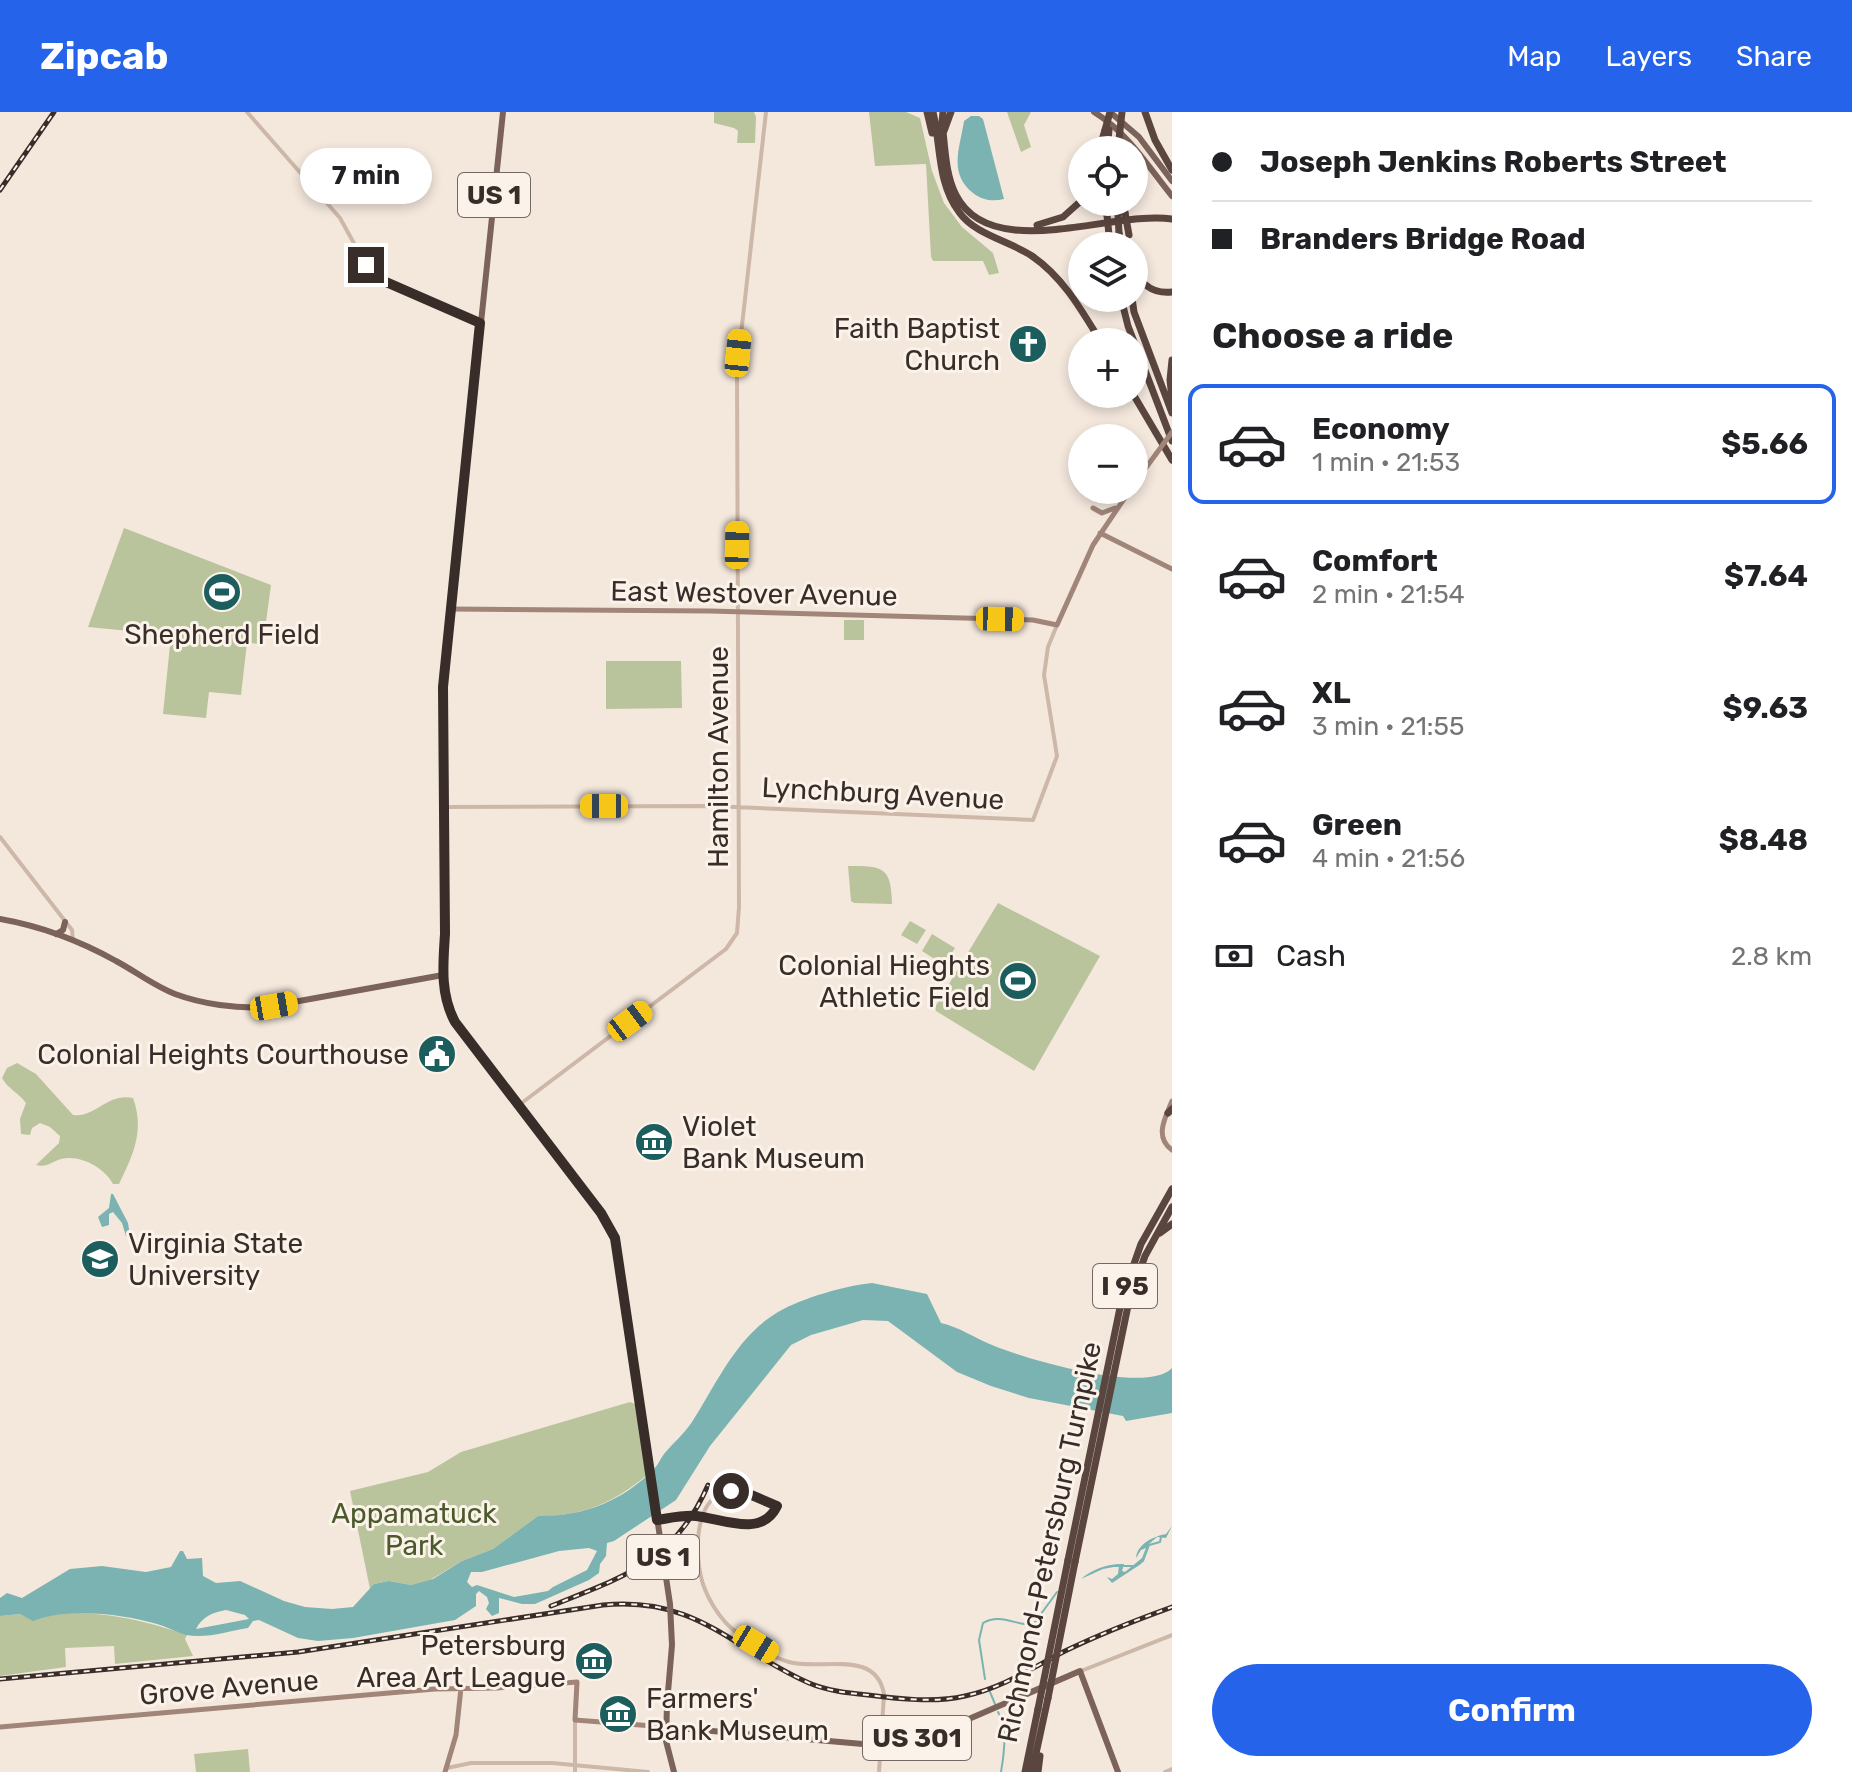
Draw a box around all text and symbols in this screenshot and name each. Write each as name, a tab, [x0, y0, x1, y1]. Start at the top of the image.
text: Zipcab	[40, 33, 168, 79]
text: Map	[1507, 40, 1562, 73]
text: Layers	[1606, 40, 1692, 73]
text: Share	[1736, 40, 1812, 73]
map controls	[1068, 136, 1148, 504]
button: locate	[1068, 136, 1148, 216]
text: Joseph Jenkins Roberts Street	[1260, 144, 1727, 180]
callout: 7 min	[300, 149, 432, 205]
text: 7 min	[332, 160, 400, 191]
road number: US 1	[458, 173, 530, 217]
text: Branders Bridge Road	[1260, 221, 1586, 257]
button: layers	[1068, 232, 1148, 312]
route end	[348, 247, 384, 283]
place label: Faith Baptist Church	[834, 312, 1000, 377]
text: Choose a ride	[1212, 314, 1453, 357]
church icon: Faith Baptist Church	[1007, 323, 1049, 365]
car	[724, 328, 752, 378]
button: +	[1068, 328, 1148, 408]
icon: car	[1216, 408, 1288, 480]
text: Economy	[1312, 411, 1450, 447]
button: −	[1068, 424, 1148, 504]
text: $5.66	[1721, 426, 1808, 462]
text: 1 min · 21:53	[1312, 447, 1460, 478]
car	[725, 521, 749, 569]
icon: car	[1216, 540, 1288, 612]
text: Comfort	[1312, 543, 1438, 579]
text: $7.64	[1724, 558, 1808, 594]
sports icon: Shepherd Field	[201, 571, 243, 613]
street label: East Westover Avenue	[610, 574, 898, 613]
text: 2 min · 21:54	[1312, 579, 1465, 610]
car	[976, 607, 1024, 631]
place label: Shepherd Field	[124, 618, 320, 651]
street label: Hamilton Avenue	[702, 646, 735, 868]
icon: car	[1216, 672, 1288, 744]
text: XL	[1312, 675, 1351, 711]
text: $9.63	[1723, 690, 1808, 726]
text: 3 min · 21:55	[1312, 711, 1464, 742]
street label: Lynchburg Avenue	[761, 771, 1005, 816]
car	[580, 794, 628, 818]
icon: car	[1216, 804, 1288, 876]
text: Green	[1312, 807, 1402, 843]
text: $8.48	[1719, 822, 1808, 858]
text: 4 min · 21:56	[1312, 843, 1465, 874]
icon: cash	[1212, 934, 1256, 978]
text: Cash	[1276, 938, 1346, 974]
text: 2.8 km	[1731, 941, 1812, 972]
place label: Colonial Hieghts Athletic Field	[778, 949, 990, 1014]
sports icon: Colonial Hieghts Athletic Field	[997, 960, 1039, 1002]
car	[248, 990, 300, 1022]
car	[604, 997, 656, 1045]
public building icon: Colonial Heights Courthouse	[416, 1033, 458, 1075]
place label: Colonial Heights Courthouse	[37, 1038, 409, 1071]
place label: Violet Bank Museum	[682, 1110, 865, 1175]
museum icon: Violet Bank Museum	[633, 1121, 675, 1163]
place label: Virginia State University	[128, 1227, 303, 1292]
school or university icon: Virginia State University	[79, 1238, 121, 1280]
road number: I 95	[1093, 1264, 1157, 1308]
street label: Richmond-Petersburg Turnpike	[991, 1339, 1108, 1745]
route start	[713, 1473, 749, 1509]
park label: Appamatuck Park	[331, 1497, 497, 1562]
road number: US 1	[627, 1535, 699, 1579]
car	[729, 1621, 783, 1667]
place label: Petersburg Area Art League	[357, 1629, 566, 1694]
museum icon: Petersburg Area Art League	[573, 1640, 615, 1682]
street label: Grove Avenue	[138, 1663, 320, 1712]
button: Confirm	[1212, 1664, 1812, 1756]
place label: Farmers' Bank Museum	[646, 1682, 829, 1747]
museum icon: Farmers' Bank Museum	[597, 1693, 639, 1735]
road number: US 301	[863, 1716, 971, 1760]

